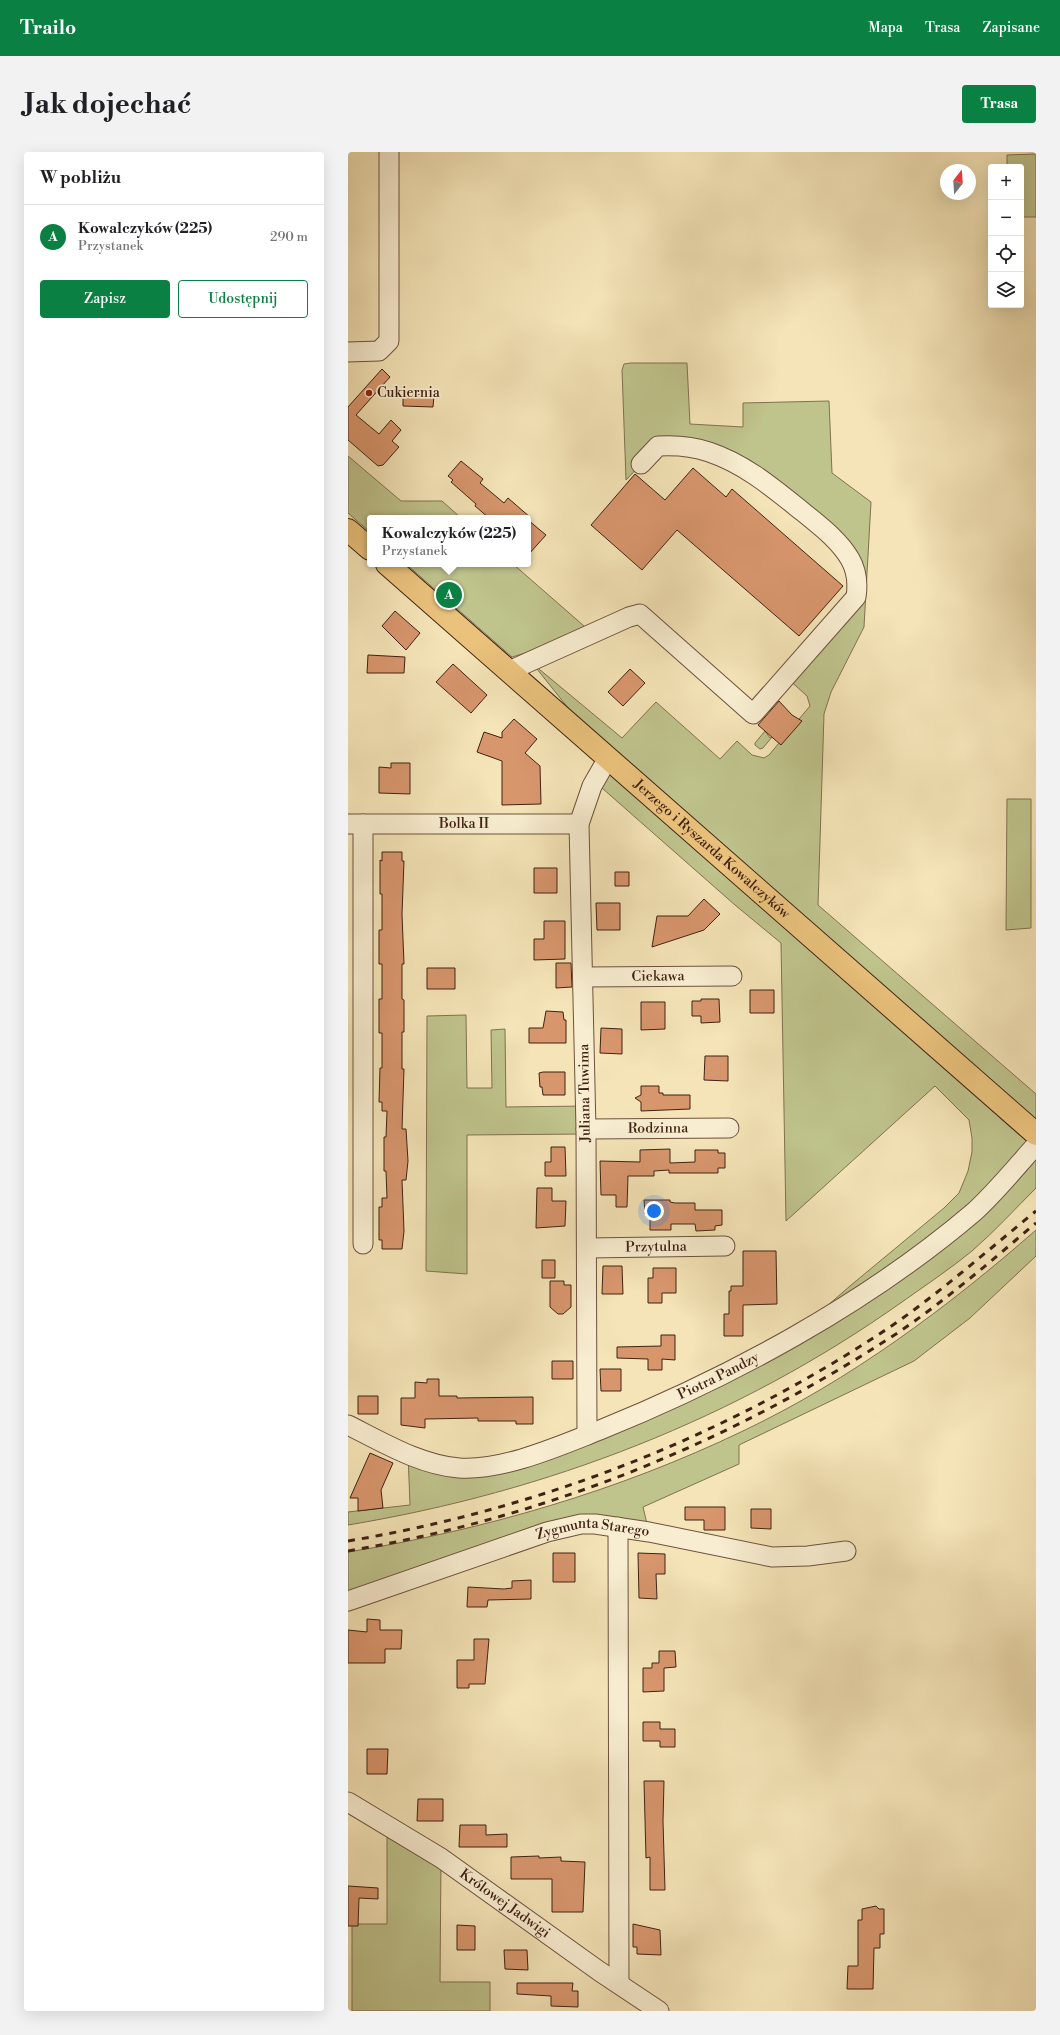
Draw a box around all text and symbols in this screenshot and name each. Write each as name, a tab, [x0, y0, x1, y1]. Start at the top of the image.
text: Trailo	[20, 16, 76, 40]
text: Mapa	[868, 19, 903, 37]
text: Trasa	[925, 19, 960, 37]
text: Zapisane	[982, 19, 1040, 37]
button: Trasa	[962, 85, 1036, 123]
text: Jak dojechać	[24, 87, 191, 122]
north arrow	[940, 164, 976, 200]
map controls	[988, 164, 1024, 308]
button: +	[988, 164, 1024, 200]
text: W pobliżu	[40, 167, 121, 189]
button: −	[988, 200, 1024, 236]
text: Kowalczyków (225)	[78, 219, 212, 238]
text: A	[48, 229, 58, 245]
text: 290 m	[270, 229, 308, 245]
button: locate	[988, 236, 1024, 272]
text: Przystanek	[78, 238, 143, 254]
button: layers	[988, 272, 1024, 308]
button: Zapisz	[40, 280, 170, 318]
button: Udostępnij	[178, 280, 308, 318]
place label: Cukiernia	[377, 384, 441, 402]
marker: Cukiernia	[364, 388, 374, 398]
popup	[367, 515, 531, 567]
text: Kowalczyków (225)	[382, 524, 516, 543]
text: Przystanek	[382, 543, 447, 559]
pin: A	[436, 580, 462, 610]
street label: Jerzego i Ryszarda Kowalczyków	[629, 775, 794, 923]
street label: Bolka II	[438, 815, 490, 833]
street label: Ciekawa	[631, 967, 685, 986]
street label: Juliana Tuwima	[575, 1043, 595, 1143]
street label: Rodzinna	[628, 1119, 689, 1138]
your location	[644, 1201, 664, 1221]
street label: Przytulna	[625, 1238, 688, 1256]
street label: Piotra Pandzy	[675, 1348, 762, 1404]
street label: Zygmunta Starego	[534, 1515, 651, 1544]
street label: Królowej Jadwigi	[456, 1865, 554, 1942]

